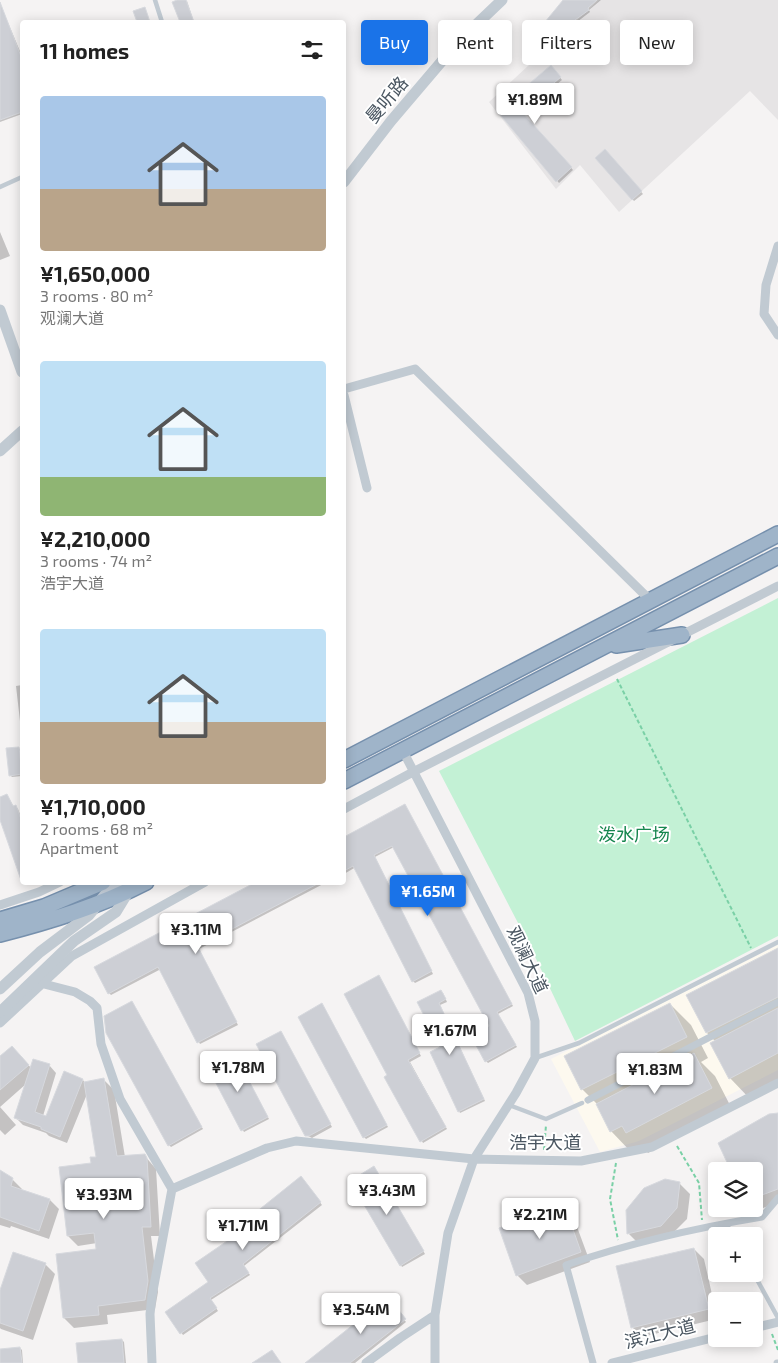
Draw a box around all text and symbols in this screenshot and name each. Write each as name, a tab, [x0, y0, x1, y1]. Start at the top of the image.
chip: Buy	[361, 20, 428, 65]
chip: Rent	[438, 20, 512, 65]
chip: Filters	[522, 20, 610, 65]
chip: New	[620, 20, 693, 65]
icon: filters	[298, 36, 326, 64]
text: 11 homes	[40, 38, 129, 63]
street label: 曼听路	[360, 72, 412, 127]
pin: ¥1.89M	[494, 82, 576, 125]
text: ¥1.89M	[507, 89, 563, 108]
icon: home	[138, 129, 228, 219]
text: ¥1,650,000	[40, 261, 150, 286]
text: 3 rooms · 80 m²	[40, 286, 153, 305]
text: 观澜大道	[40, 308, 104, 327]
icon: home	[138, 394, 228, 484]
text: ¥2,210,000	[40, 526, 151, 551]
text: 3 rooms · 74 m²	[40, 551, 152, 570]
text: 浩宇大道	[40, 573, 104, 592]
icon: home	[138, 661, 228, 751]
text: ¥1,710,000	[40, 794, 146, 819]
text: 2 rooms · 68 m²	[40, 819, 153, 838]
park label: 泼水广场	[598, 823, 670, 845]
text: Apartment	[40, 838, 119, 857]
pin: ¥1.65M	[387, 874, 469, 917]
text: ¥1.65M	[401, 881, 455, 900]
pin: ¥3.11M	[155, 912, 237, 955]
text: ¥3.11M	[170, 919, 222, 938]
street label: 观澜大道	[503, 922, 553, 997]
pin: ¥1.67M	[409, 1014, 491, 1056]
text: ¥1.67M	[423, 1020, 477, 1039]
pin: ¥1.78M	[197, 1050, 279, 1093]
pin: ¥1.83M	[614, 1052, 696, 1095]
text: ¥1.78M	[211, 1057, 265, 1076]
text: ¥1.83M	[627, 1059, 683, 1078]
street label: 浩宇大道	[509, 1131, 581, 1153]
map controls	[708, 1162, 763, 1347]
button: layers	[708, 1162, 763, 1217]
pin: ¥3.43M	[346, 1174, 428, 1216]
pin: ¥3.93M	[63, 1178, 145, 1220]
text: ¥3.43M	[358, 1180, 416, 1199]
text: ¥3.93M	[76, 1184, 132, 1203]
pin: ¥2.21M	[499, 1198, 581, 1240]
text: ¥2.21M	[513, 1204, 567, 1223]
pin: ¥1.71M	[202, 1208, 284, 1251]
text: ¥1.71M	[218, 1215, 268, 1234]
button: +	[708, 1227, 763, 1282]
pin: ¥3.54M	[320, 1292, 402, 1335]
button: −	[708, 1292, 763, 1347]
text: ¥3.54M	[332, 1299, 390, 1318]
street label: 滨江大道	[622, 1314, 697, 1352]

